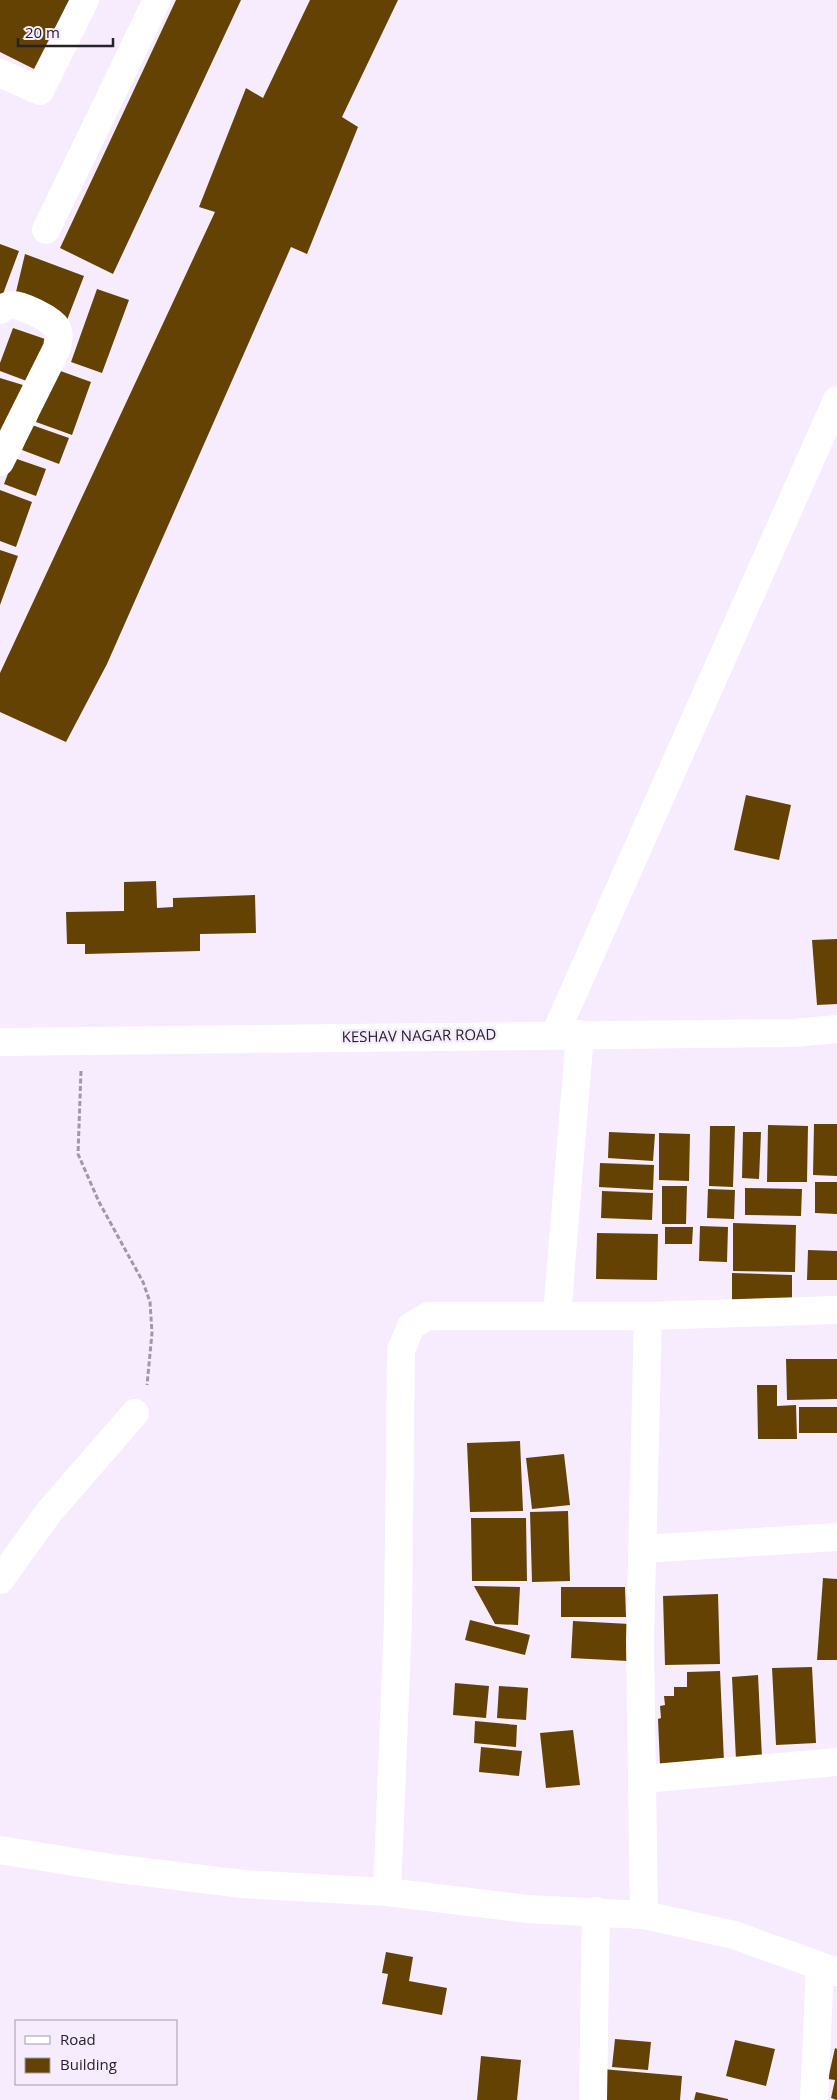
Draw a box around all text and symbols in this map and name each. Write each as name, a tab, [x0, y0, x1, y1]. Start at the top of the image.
scale bar	[18, 15, 112, 47]
text: 20 m	[25, 22, 60, 42]
street label: KESHAV NAGAR ROAD	[341, 1024, 497, 1046]
legend	[15, 2020, 178, 2085]
text: Road	[60, 2029, 96, 2049]
text: Building	[60, 2054, 117, 2074]

